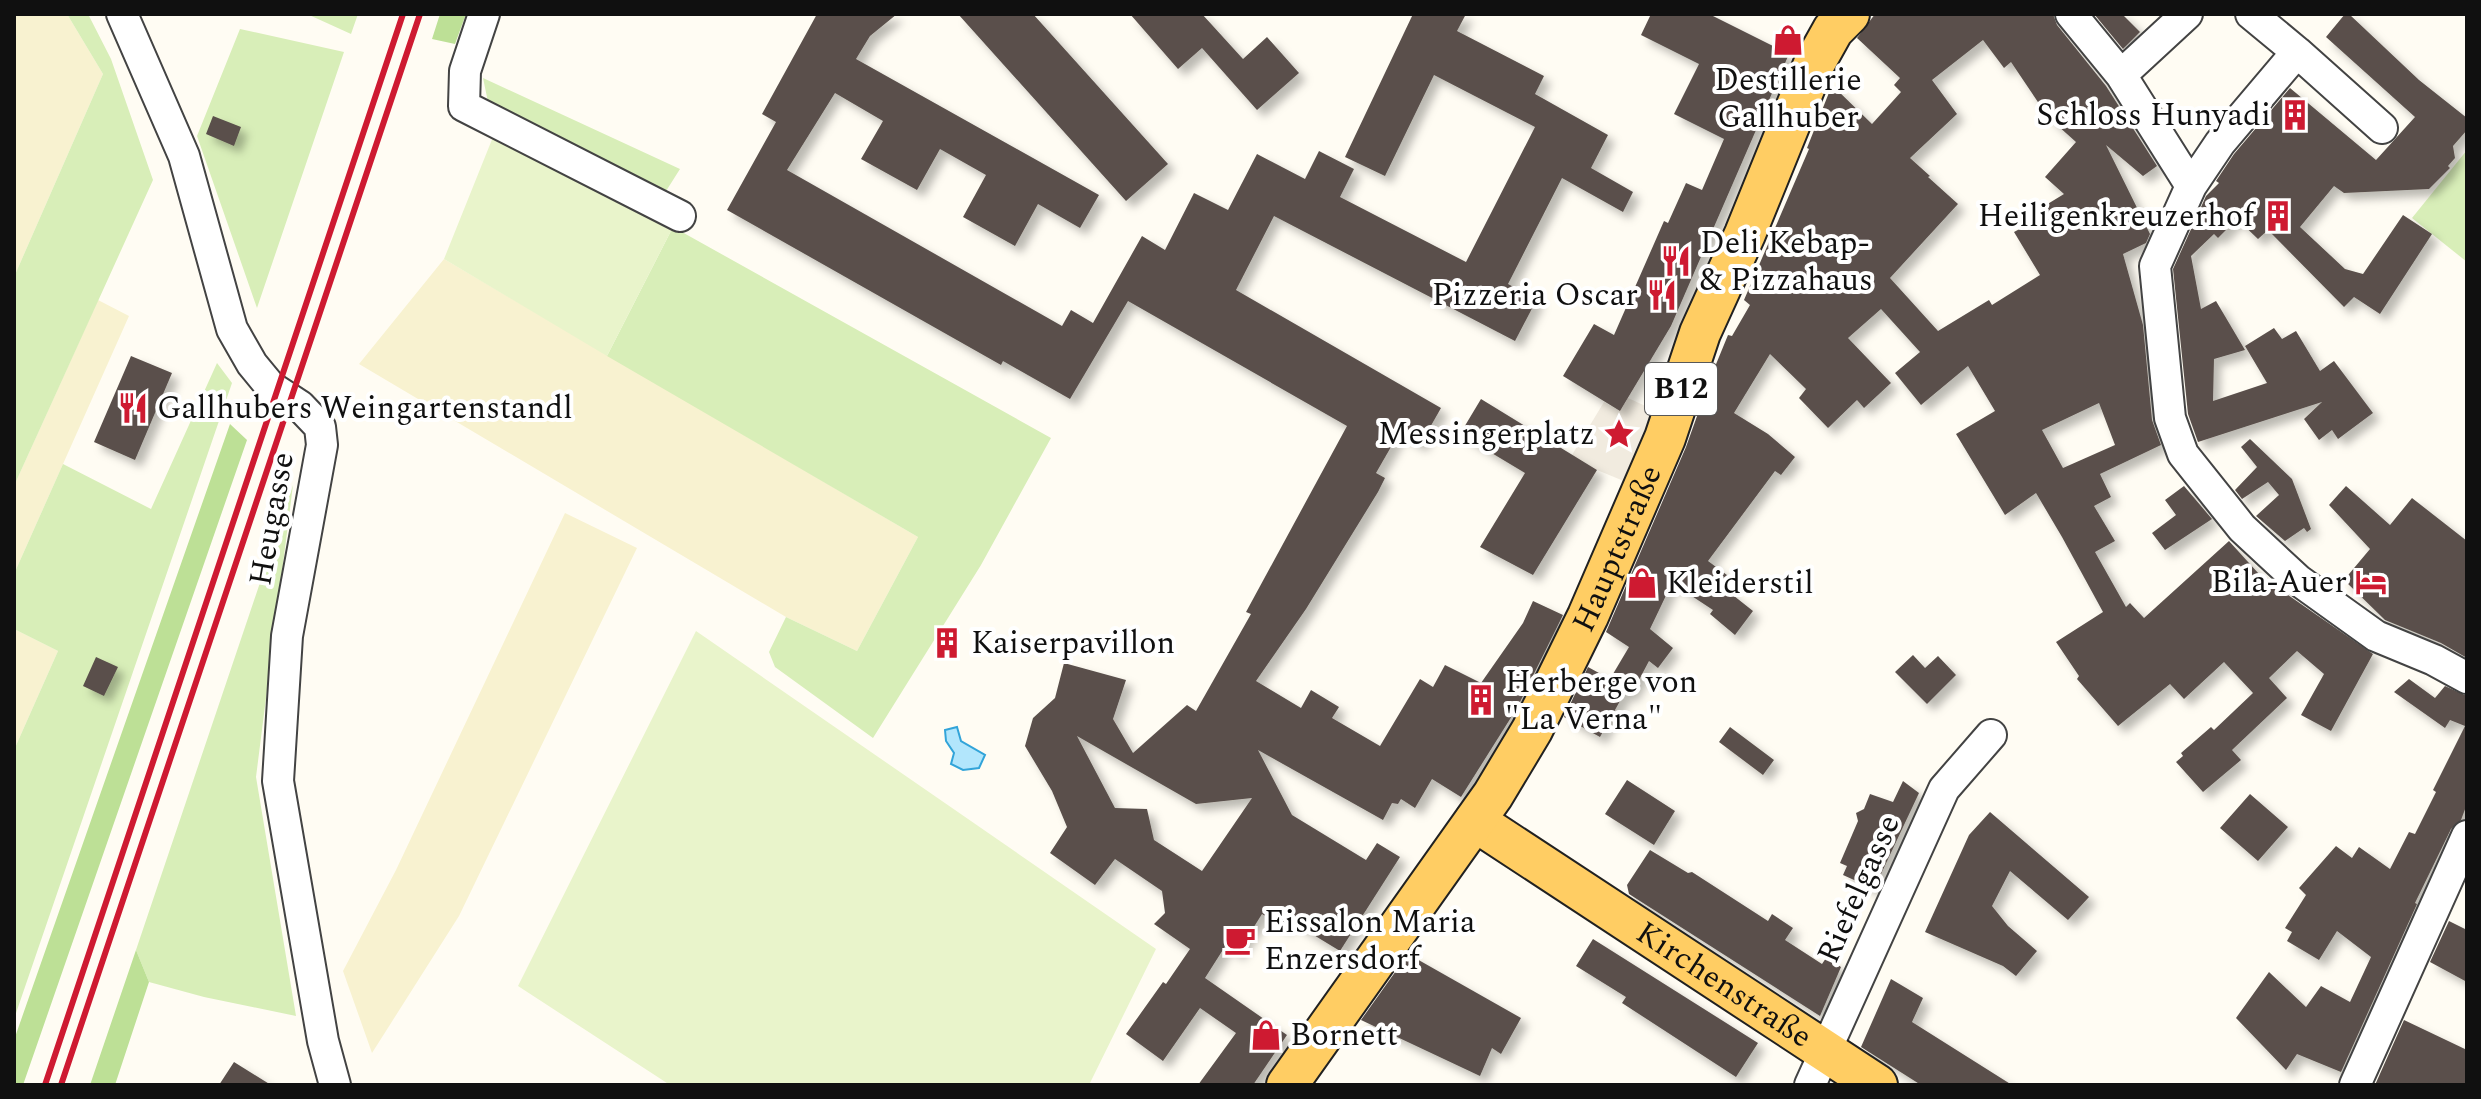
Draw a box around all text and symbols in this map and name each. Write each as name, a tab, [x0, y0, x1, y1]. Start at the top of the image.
shop icon: Destillerie Gallhuber	[1771, 23, 1805, 57]
place label: Destillerie Gallhuber	[1714, 56, 1862, 142]
place label: Schloss Hunyadi	[2036, 91, 2271, 140]
building icon: Schloss Hunyadi	[2278, 98, 2312, 132]
place label: Heiligenkreuzerhof	[1978, 192, 2257, 241]
building icon: Heiligenkreuzerhof	[2261, 199, 2295, 233]
place label: Deli Kebap- & Pizzahaus	[1700, 219, 1873, 305]
restaurant icon: Deli Kebap- & Pizzahaus	[1659, 244, 1693, 278]
place label: Pizzeria Oscar	[1432, 271, 1638, 320]
restaurant icon: Pizzeria Oscar	[1645, 278, 1679, 312]
road number: B12	[1645, 363, 1717, 415]
place label: Gallhubers Weingartenstandl	[157, 384, 573, 433]
restaurant icon: Gallhubers Weingartenstandl	[116, 391, 150, 425]
place label: Messingerplatz	[1378, 410, 1595, 459]
place icon: Messingerplatz	[1602, 417, 1636, 451]
street label: Heugasse	[236, 448, 308, 590]
street label: Hauptstraße	[1559, 457, 1675, 641]
place label: Bila-Auer	[2211, 558, 2347, 607]
place label: Kleiderstil	[1666, 559, 1814, 608]
hotel icon: Bila-Auer	[2354, 565, 2388, 599]
shop icon: Kleiderstil	[1625, 566, 1659, 600]
place label: Kaiserpavillon	[971, 619, 1175, 668]
building icon: Kaiserpavillon	[930, 626, 964, 660]
place label: Herberge von "La Verna"	[1505, 658, 1697, 744]
building icon: Herberge von "La Verna"	[1464, 683, 1498, 717]
street label: Riefelgasse	[1804, 807, 1914, 971]
place label: Eissalon Maria Enzersdorf	[1264, 898, 1476, 984]
street label: Kirchenstraße	[1626, 909, 1822, 1061]
cafe icon: Eissalon Maria Enzersdorf	[1223, 923, 1257, 957]
place label: Bornett	[1290, 1011, 1398, 1060]
shop icon: Bornett	[1249, 1018, 1283, 1052]

